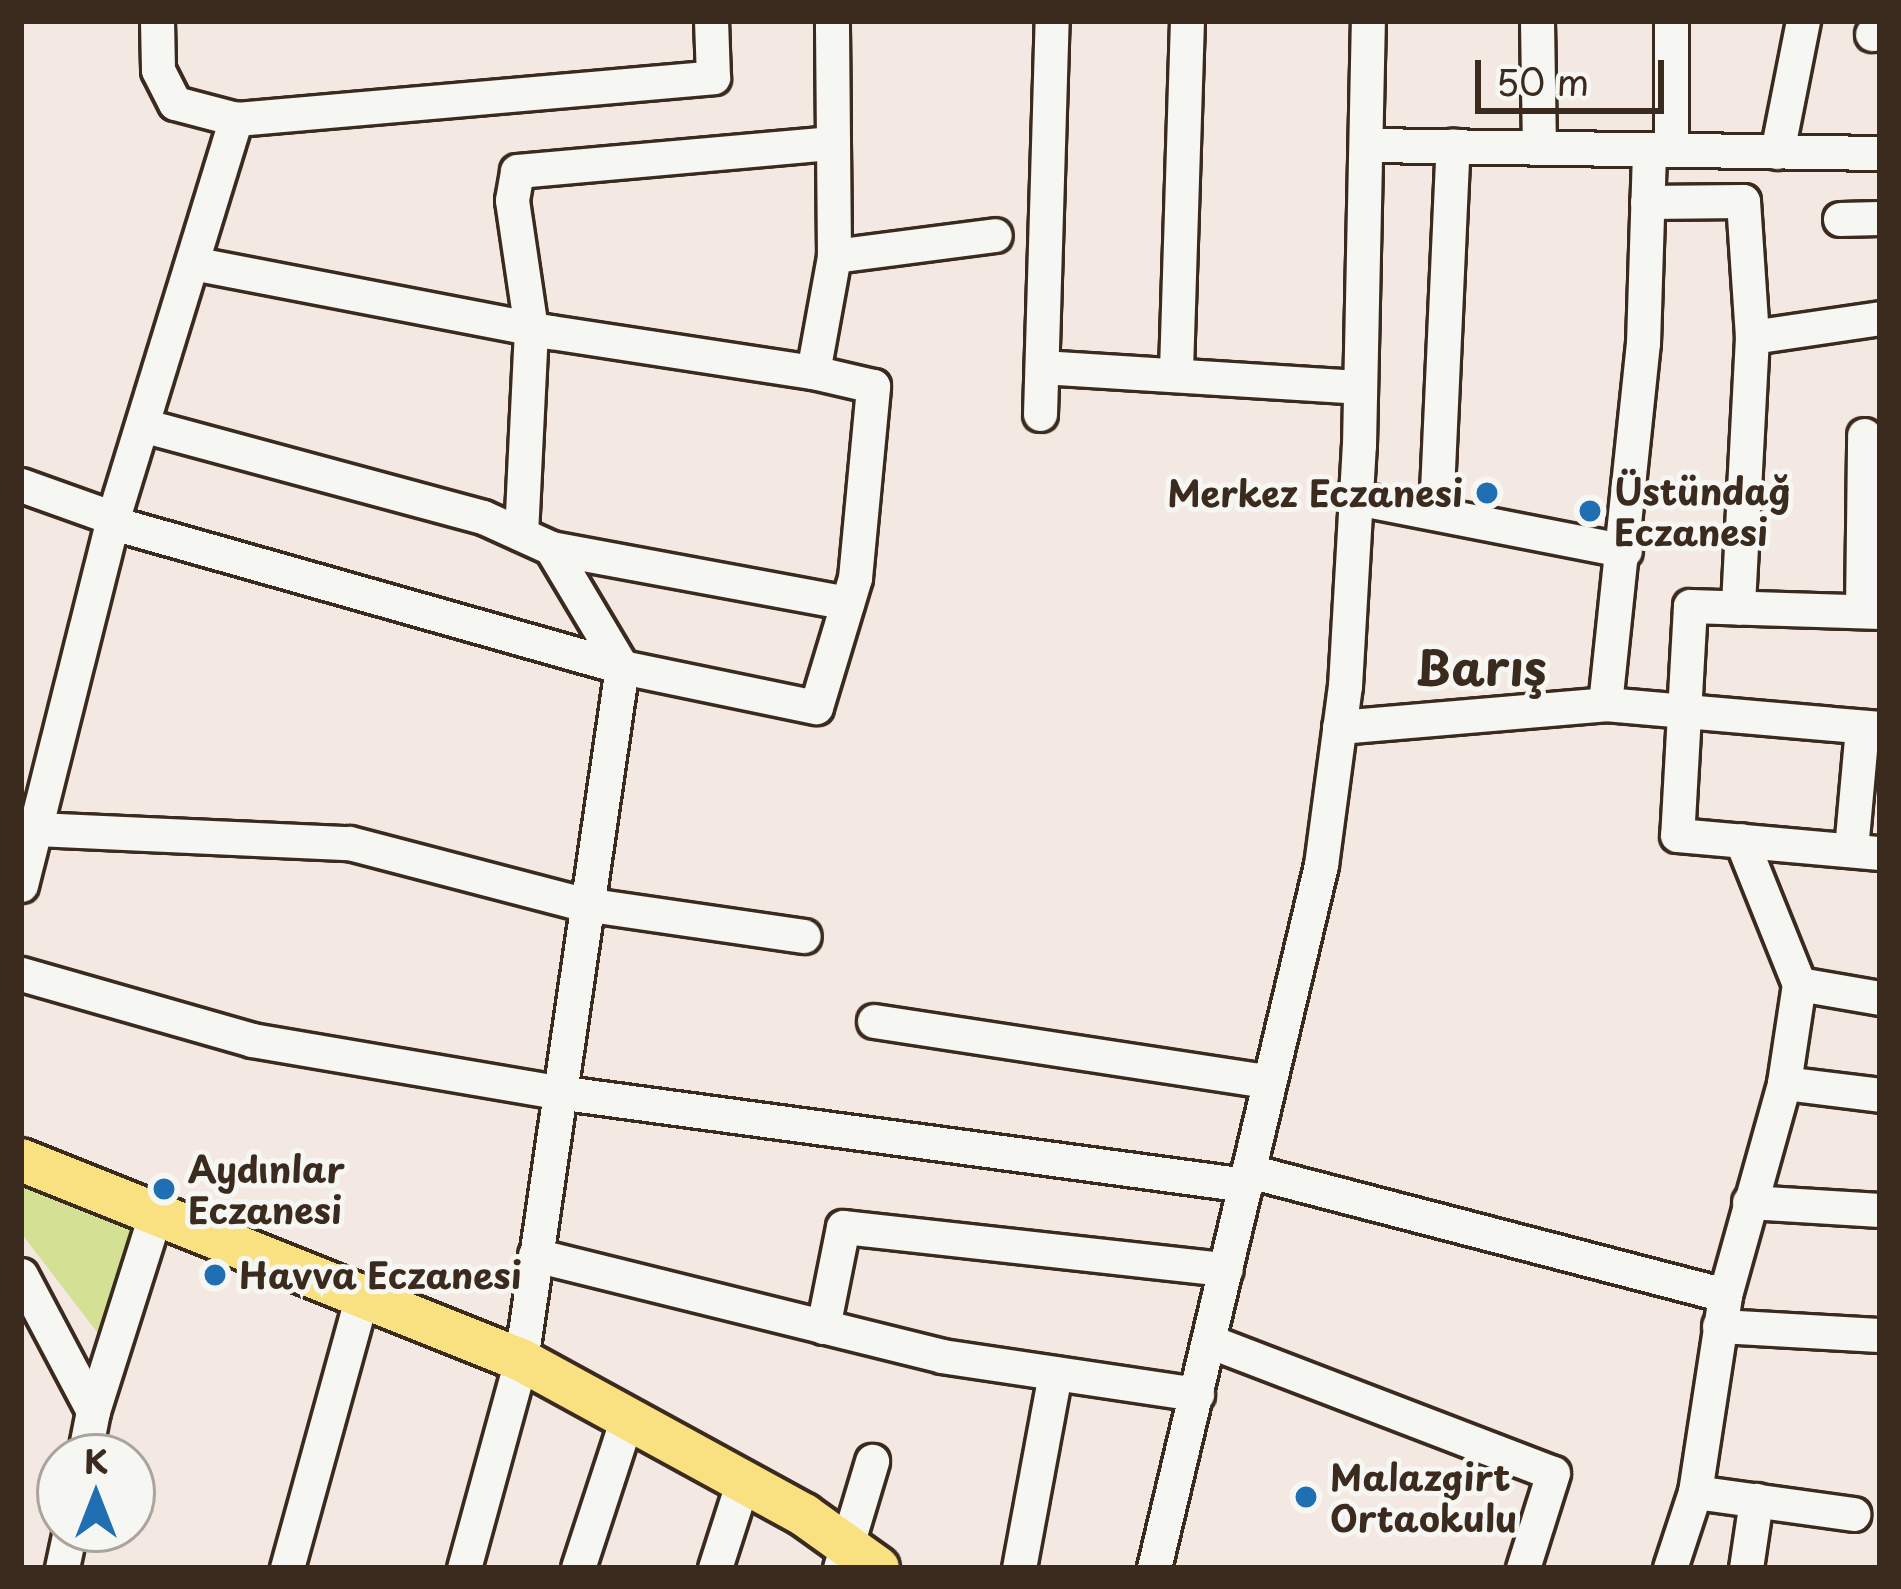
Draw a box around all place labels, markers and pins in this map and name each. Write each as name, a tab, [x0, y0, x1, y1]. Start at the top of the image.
place label: Üstündağ Eczanesi	[1614, 468, 1790, 553]
place label: Merkez Eczanesi	[1166, 471, 1463, 515]
marker: Merkez Eczanesi	[1474, 480, 1500, 506]
marker: Üstündağ Eczanesi	[1577, 498, 1603, 524]
place label: Aydınlar Eczanesi	[188, 1146, 345, 1231]
marker: Aydınlar Eczanesi	[151, 1176, 177, 1202]
place label: Havva Eczanesi	[239, 1253, 523, 1297]
marker: Havva Eczanesi	[202, 1262, 228, 1288]
place label: Malazgirt Ortaokulu	[1330, 1454, 1517, 1539]
marker: Malazgirt Ortaokulu	[1293, 1484, 1319, 1510]

